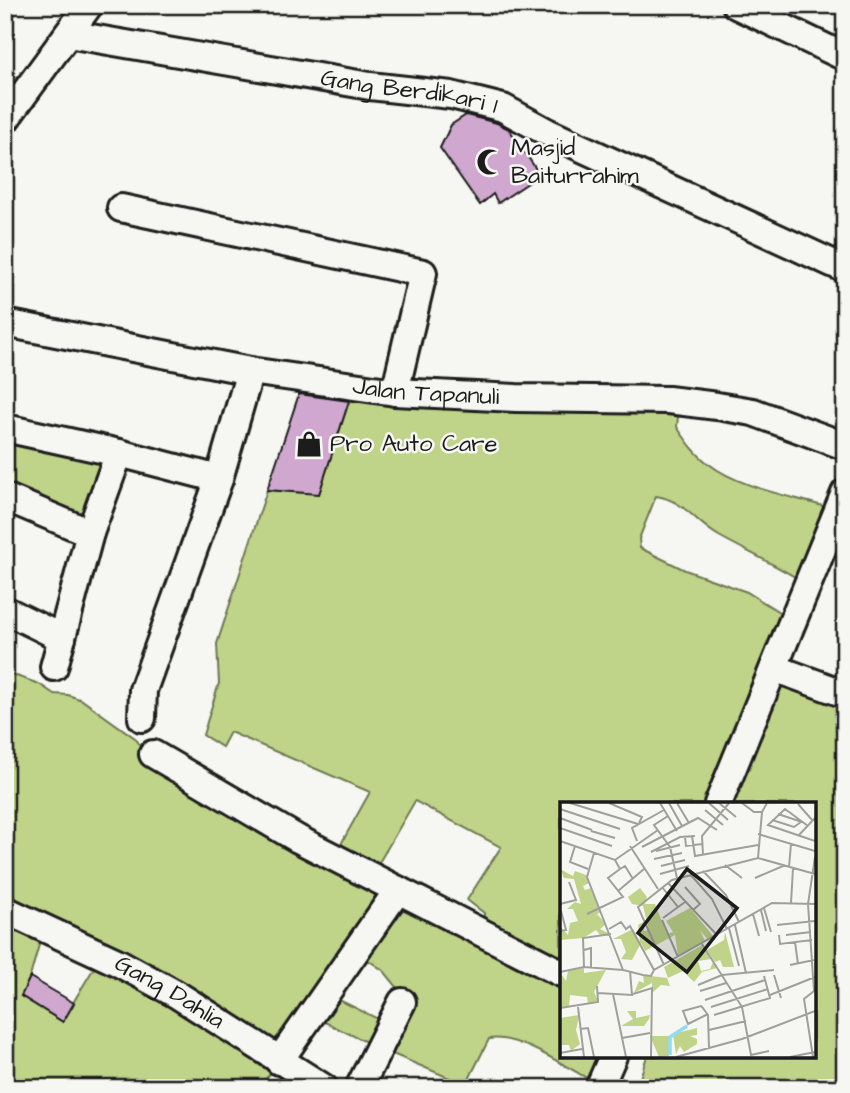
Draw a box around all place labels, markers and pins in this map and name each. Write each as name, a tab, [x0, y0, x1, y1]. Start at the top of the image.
place label: Masjid Baiturrahim	[511, 131, 639, 193]
mosque icon: Masjid Baiturrahim	[475, 147, 505, 177]
place label: Pro Auto Care	[330, 427, 497, 461]
shop icon: Pro Auto Care	[294, 429, 324, 459]

